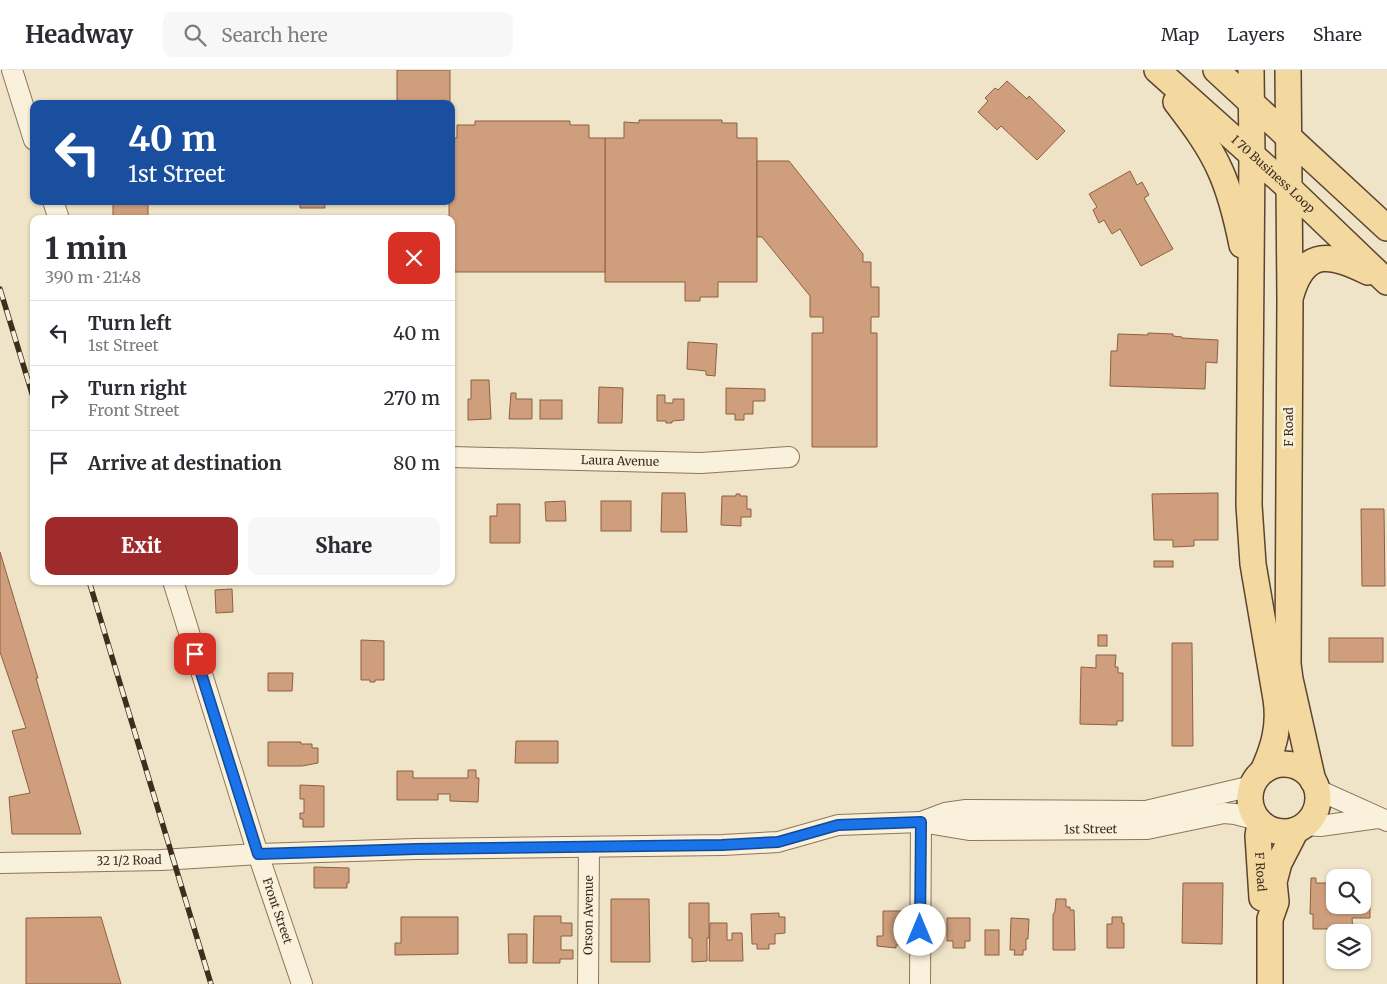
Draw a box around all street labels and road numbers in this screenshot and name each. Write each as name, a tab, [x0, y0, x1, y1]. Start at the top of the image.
street label: I 70 Business Loop	[1228, 132, 1318, 216]
street label: F Road	[1281, 407, 1296, 447]
street label: Laura Avenue	[581, 452, 659, 469]
street label: 1st Street	[1064, 821, 1117, 836]
street label: 32 1/2 Road	[96, 852, 162, 868]
street label: F Road	[1252, 852, 1270, 892]
street label: Orson Avenue	[580, 875, 596, 955]
street label: Front Street	[260, 876, 296, 946]

